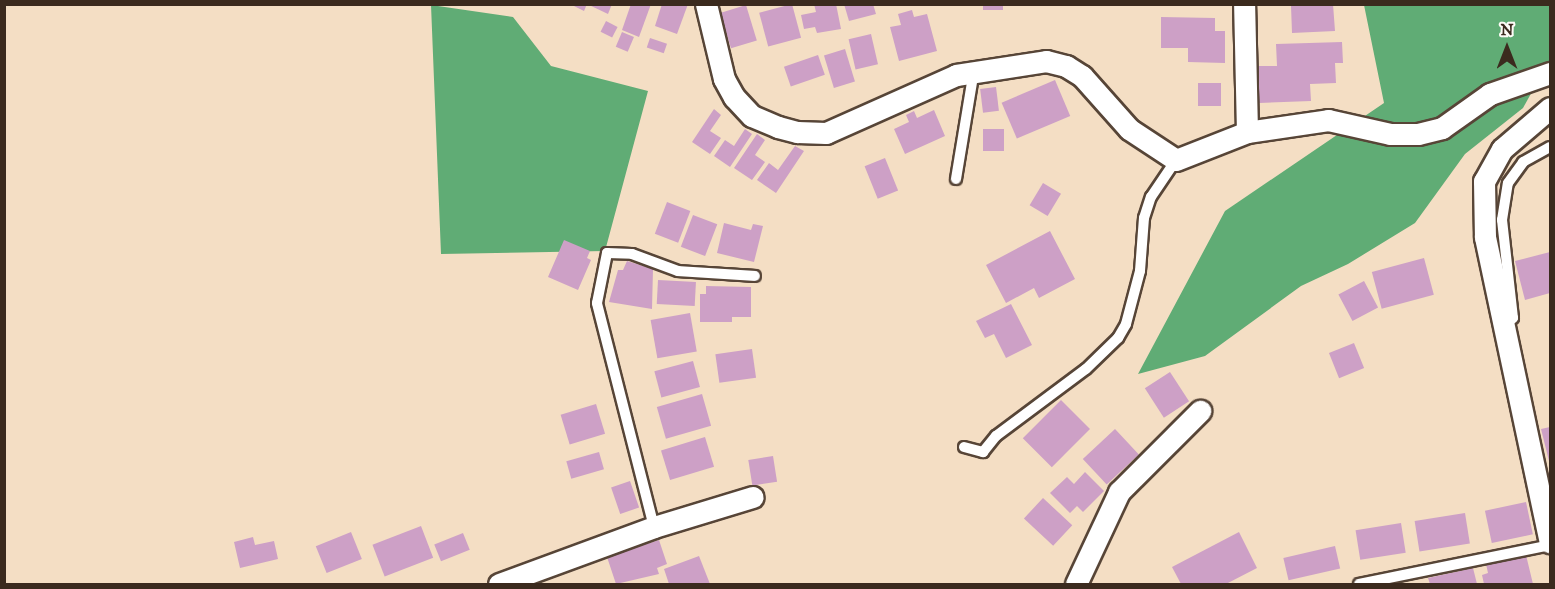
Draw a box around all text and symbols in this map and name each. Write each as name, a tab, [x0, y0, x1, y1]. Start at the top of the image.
north arrow	[1477, 18, 1537, 78]
text: N	[1500, 20, 1514, 40]

